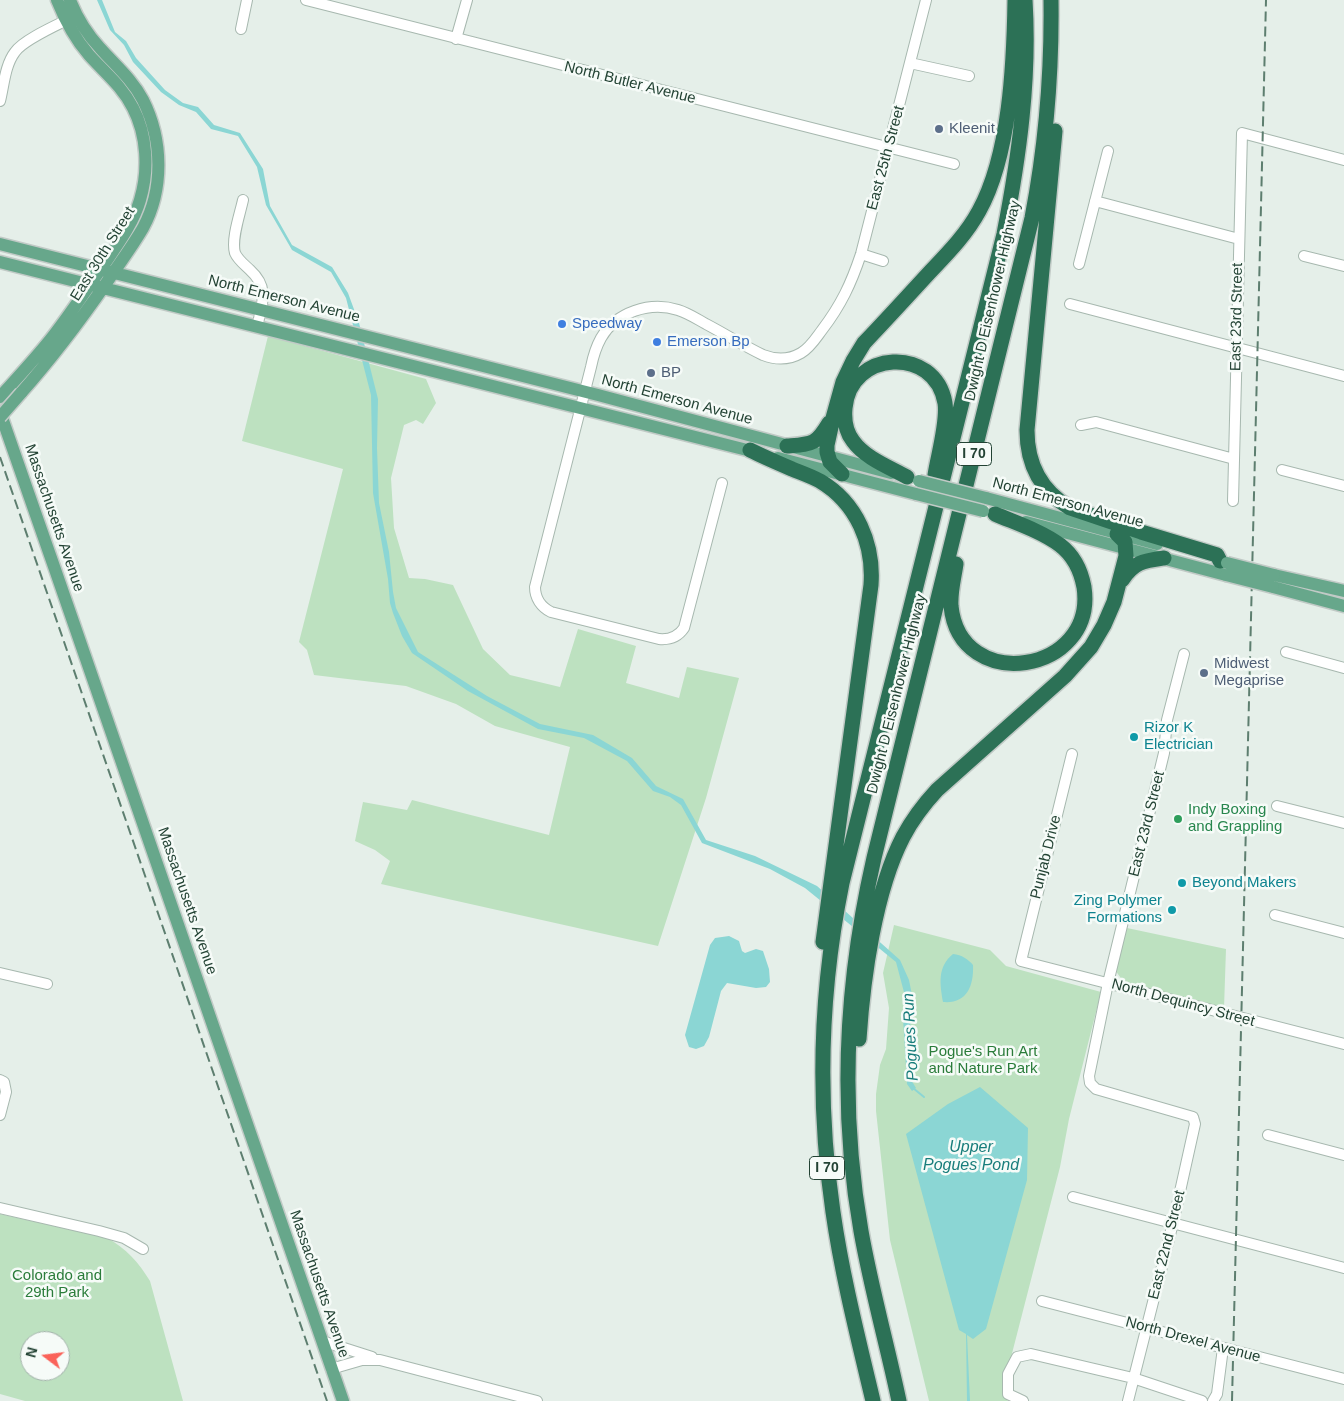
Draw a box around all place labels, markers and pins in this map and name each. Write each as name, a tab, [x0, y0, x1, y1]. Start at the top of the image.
place label: Kleenit	[949, 120, 995, 138]
marker: Kleenit	[933, 123, 945, 135]
place label: Speedway	[572, 315, 642, 333]
marker: Speedway	[556, 318, 568, 330]
place label: Emerson Bp	[667, 333, 750, 351]
marker: Emerson Bp	[651, 336, 663, 348]
place label: BP	[661, 364, 681, 382]
marker: BP	[645, 367, 657, 379]
place label: Midwest Megaprise	[1214, 655, 1284, 690]
marker: Midwest Megaprise	[1198, 667, 1210, 679]
place label: Rizor K Electrician	[1144, 719, 1213, 754]
marker: Rizor K Electrician	[1128, 731, 1140, 743]
place label: Indy Boxing and Grappling	[1188, 801, 1282, 836]
marker: Indy Boxing and Grappling	[1172, 813, 1184, 825]
place label: Beyond Makers	[1192, 874, 1296, 892]
marker: Beyond Makers	[1176, 877, 1188, 889]
place label: Zing Polymer Formations	[1074, 892, 1162, 927]
marker: Zing Polymer Formations	[1166, 904, 1178, 916]

